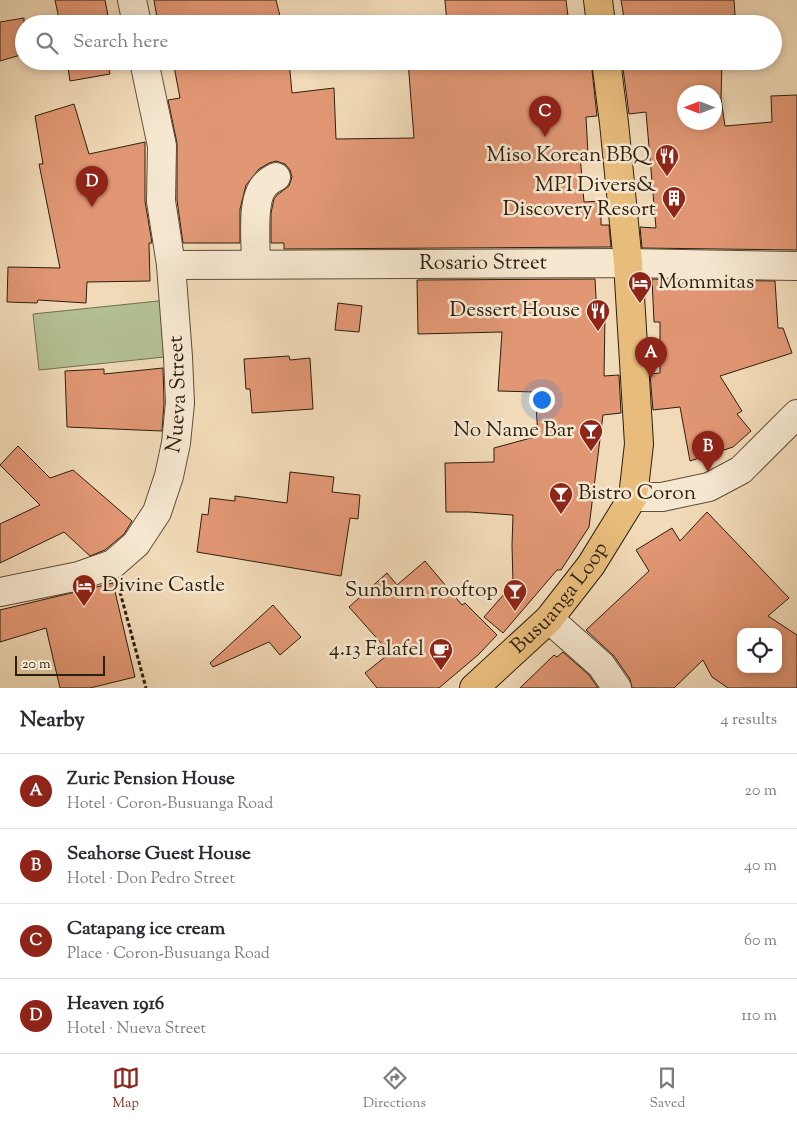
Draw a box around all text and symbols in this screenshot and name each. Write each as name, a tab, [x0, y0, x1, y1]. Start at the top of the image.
search box	[15, 15, 782, 70]
icon: search	[33, 29, 61, 57]
text: Search here	[73, 29, 168, 56]
north arrow	[677, 85, 722, 130]
pin: C	[529, 96, 561, 137]
place label: Miso Korean BBQ	[486, 141, 652, 171]
restaurant icon: Miso Korean BBQ	[654, 143, 680, 177]
pin: D	[76, 166, 108, 207]
place label: MPI Divers& Discovery Resort	[503, 171, 656, 225]
building icon: MPI Divers& Discovery Resort	[661, 185, 687, 219]
street label: Rosario Street	[419, 248, 547, 279]
place label: Mommitas	[658, 268, 754, 298]
hotel icon: Mommitas	[627, 270, 653, 304]
place label: Dessert House	[450, 296, 580, 326]
restaurant icon: Dessert House	[585, 298, 611, 332]
street label: Nueva Street	[159, 334, 195, 456]
pin: A	[635, 337, 667, 378]
your location	[529, 387, 555, 413]
place label: No Name Bar	[453, 416, 574, 446]
bar icon: No Name Bar	[578, 418, 604, 452]
pin: B	[692, 431, 724, 472]
place label: Bistro Coron	[578, 479, 696, 509]
bar icon: Bistro Coron	[548, 481, 574, 515]
street label: Busuanga Loop	[505, 536, 617, 662]
place label: Divine Castle	[102, 571, 225, 601]
hotel icon: Divine Castle	[71, 573, 97, 607]
place label: Sunburn rooftop	[345, 576, 498, 606]
bar icon: Sunburn rooftop	[502, 578, 528, 612]
map controls	[737, 628, 782, 673]
button: locate	[737, 628, 782, 673]
place label: 4.13 Falafel	[329, 635, 424, 665]
cafe icon: 4.13 Falafel	[428, 637, 454, 671]
scale bar	[15, 653, 105, 676]
text: 20 m	[22, 655, 51, 675]
text: Nearby	[20, 706, 85, 736]
text: 4 results	[721, 709, 777, 732]
text: Zuric Pension House	[67, 766, 235, 793]
text: A	[30, 780, 43, 803]
text: 20 m	[744, 780, 777, 803]
text: Hotel · Coron-Busuanga Road	[67, 793, 273, 816]
text: Seahorse Guest House	[67, 841, 251, 868]
text: B	[31, 855, 41, 878]
text: 40 m	[744, 855, 777, 878]
text: Hotel · Don Pedro Street	[67, 868, 235, 891]
text: Catapang ice cream	[67, 916, 225, 943]
text: C	[30, 930, 42, 953]
text: 60 m	[744, 930, 777, 953]
text: Place · Coron-Busuanga Road	[67, 943, 270, 966]
text: Heaven 1916	[67, 991, 164, 1018]
text: D	[30, 1005, 42, 1028]
text: 110 m	[741, 1005, 777, 1028]
text: Hotel · Nueva Street	[67, 1018, 206, 1041]
tab: Map	[112, 1064, 140, 1114]
tab: Directions	[363, 1064, 426, 1114]
tab: Saved	[649, 1064, 685, 1114]

